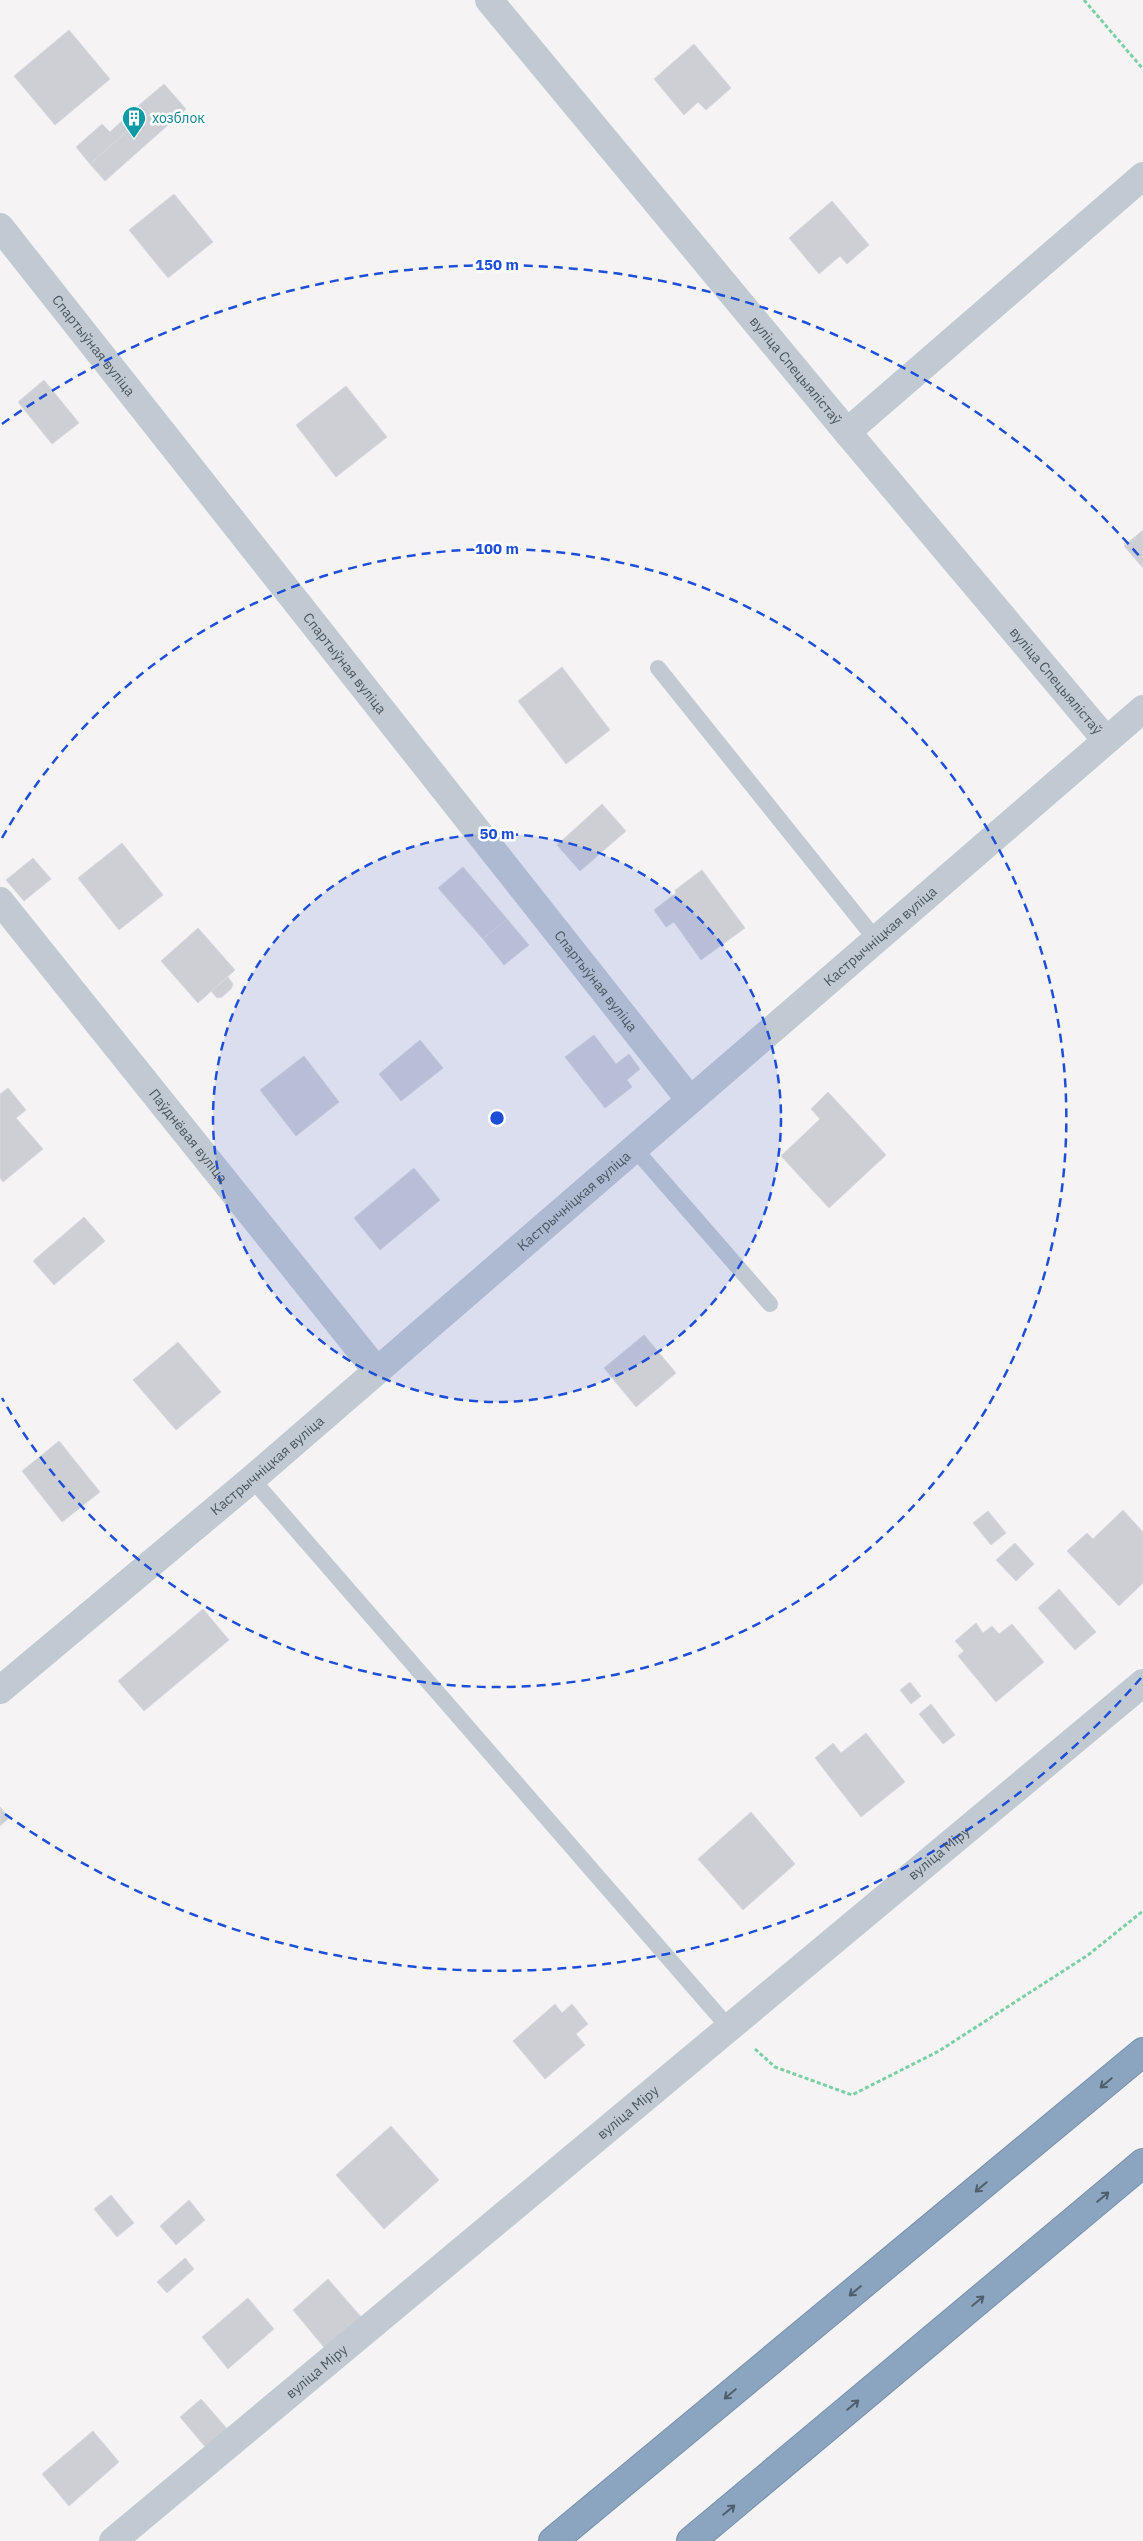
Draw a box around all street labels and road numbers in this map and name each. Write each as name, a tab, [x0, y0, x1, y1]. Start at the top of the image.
street label: Спартыўная вуліца	[48, 291, 140, 400]
street label: вуліца Спецыялістаў	[746, 313, 846, 428]
street label: Спартыўная вуліца	[299, 609, 391, 718]
street label: вуліца Спецыялістаў	[1006, 623, 1106, 738]
street label: Кастрычніцкая вуліца	[820, 882, 941, 990]
street label: Спартыўная вуліца	[550, 927, 642, 1036]
street label: Паўднёвая вуліца	[145, 1085, 232, 1187]
street label: Кастрычніцкая вуліца	[513, 1147, 635, 1255]
street label: Кастрычніцкая вуліца	[207, 1411, 328, 1519]
street label: вуліца Міру	[904, 1822, 974, 1884]
street label: вуліца Міру	[593, 2081, 662, 2143]
street label: вуліца Міру	[282, 2340, 351, 2402]

